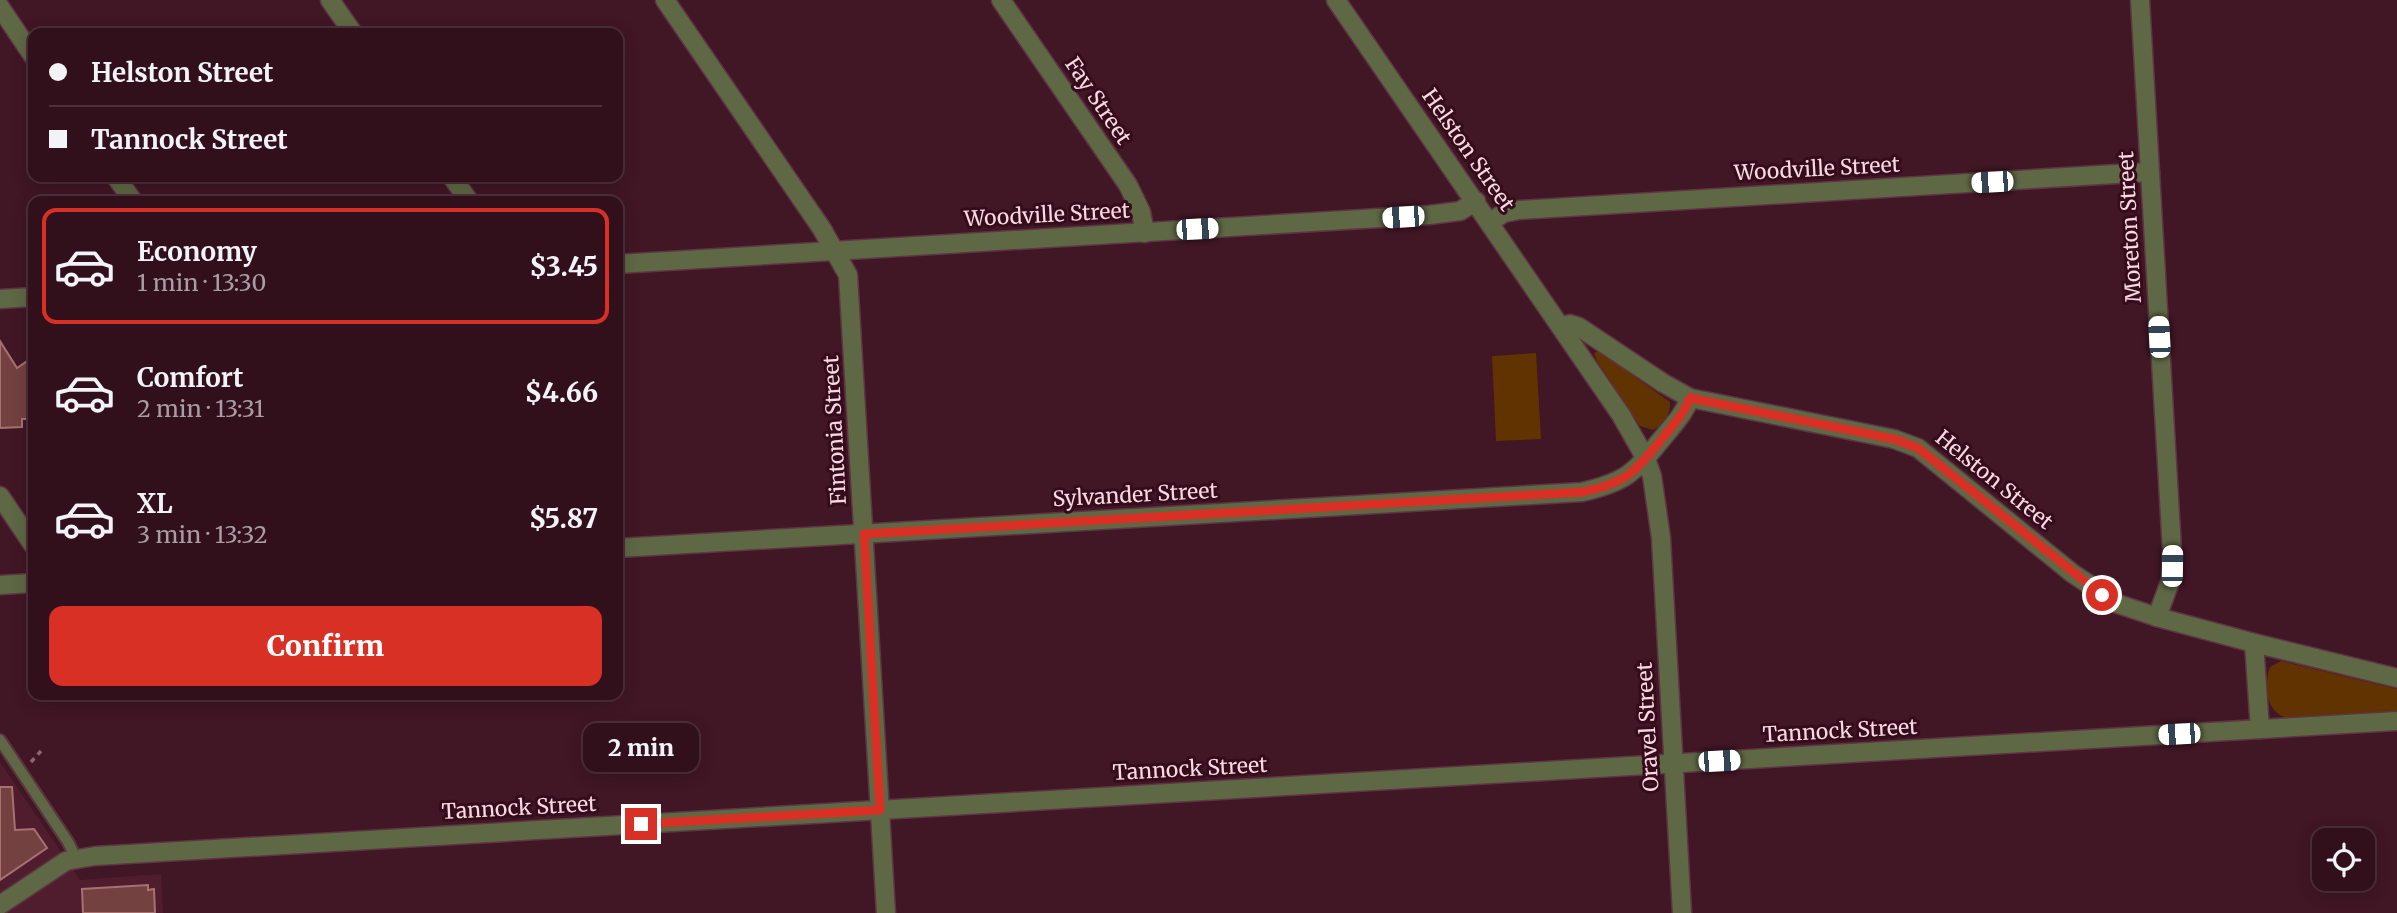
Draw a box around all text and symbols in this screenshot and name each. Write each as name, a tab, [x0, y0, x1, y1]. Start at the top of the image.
street label: Fay Street	[1059, 52, 1138, 150]
text: Helston Street	[91, 56, 274, 89]
street label: Helston Street	[1416, 83, 1521, 216]
text: Tannock Street	[91, 123, 288, 156]
street label: Woodville Street	[1732, 151, 1901, 186]
street label: Moreton Street	[2112, 151, 2147, 303]
car	[1971, 170, 2014, 194]
street label: Woodville Street	[962, 197, 1131, 232]
car	[1382, 205, 1425, 229]
car	[1176, 217, 1219, 241]
icon: car	[53, 235, 116, 298]
text: Economy	[137, 235, 257, 268]
text: $3.45	[530, 250, 598, 283]
text: 1 min · 13:30	[137, 268, 266, 297]
car	[2148, 315, 2171, 359]
street label: Fintonia Street	[817, 354, 852, 506]
icon: car	[53, 361, 116, 424]
text: Comfort	[137, 361, 243, 394]
text: $4.66	[525, 376, 598, 409]
text: 2 min · 13:31	[137, 394, 264, 423]
street label: Helston Street	[1930, 424, 2058, 535]
street label: Sylvander Street	[1052, 477, 1218, 512]
icon: car	[53, 487, 116, 550]
text: XL	[137, 487, 173, 520]
text: $5.87	[529, 502, 598, 535]
text: 3 min · 13:32	[137, 520, 267, 549]
car	[2162, 545, 2183, 587]
route start	[2086, 579, 2118, 611]
button: Confirm	[49, 606, 602, 686]
street label: Oravel Street	[1631, 662, 1664, 792]
street label: Tannock Street	[1762, 713, 1918, 748]
callout: 2 min	[583, 722, 699, 772]
car	[2158, 722, 2201, 746]
text: 2 min	[608, 733, 674, 762]
car	[1698, 749, 1741, 773]
street label: Tannock Street	[1112, 751, 1268, 786]
street label: Tannock Street	[441, 790, 597, 825]
route end	[625, 808, 657, 840]
map controls	[2312, 828, 2375, 891]
button: locate	[2312, 828, 2375, 891]

